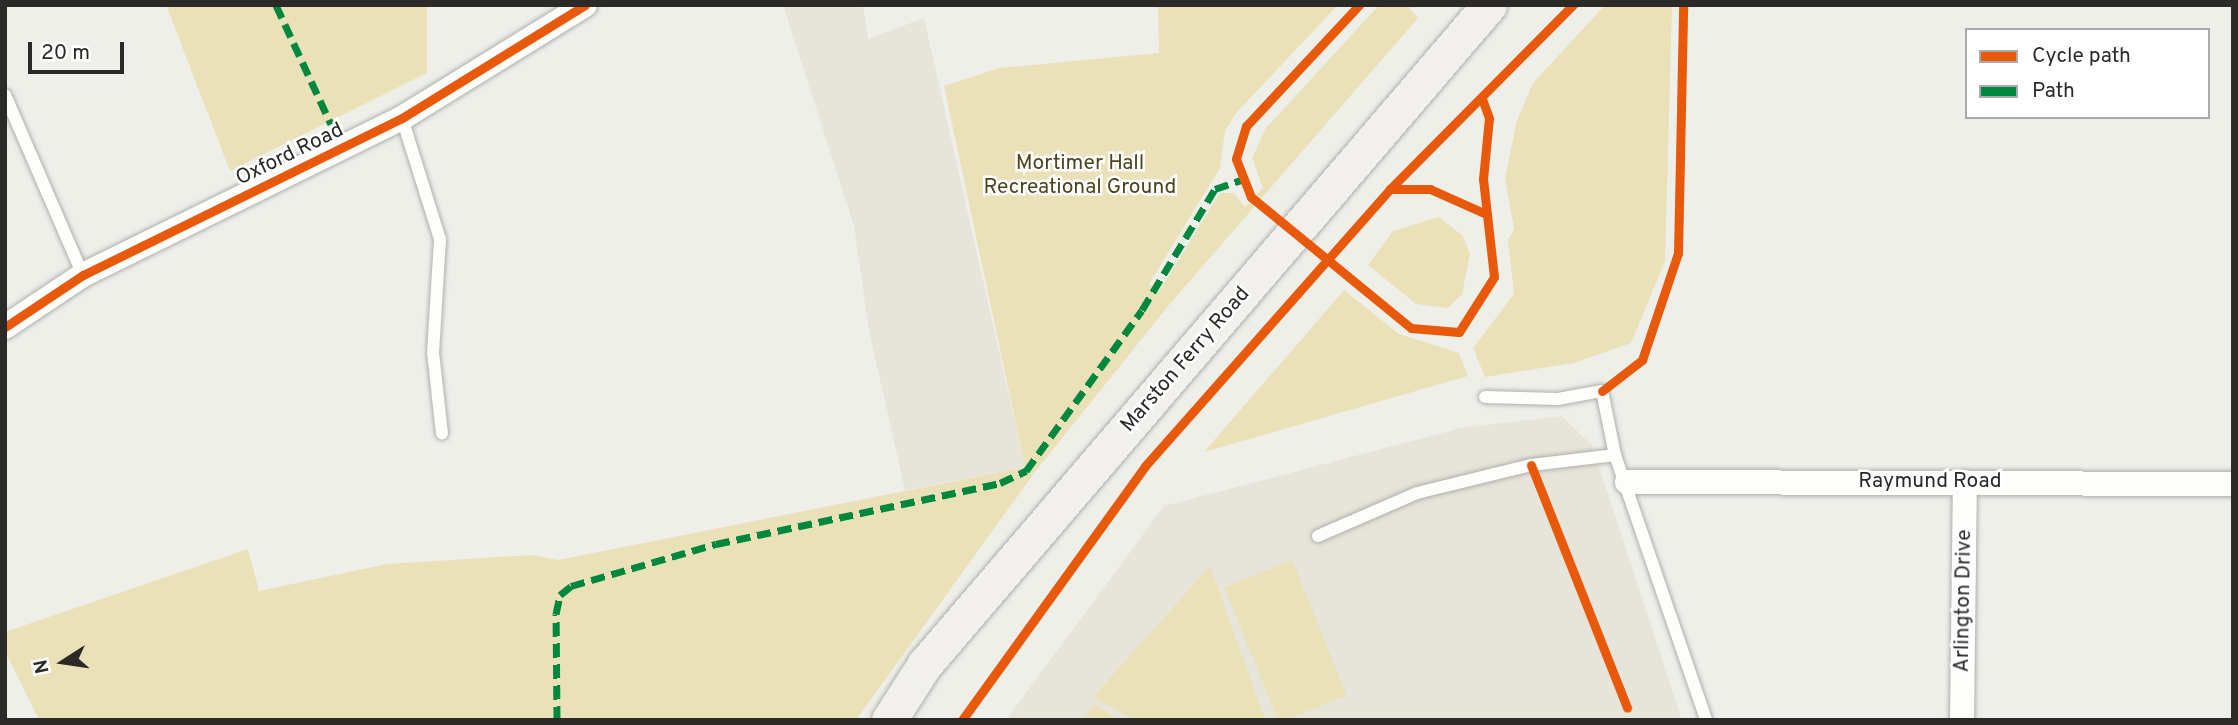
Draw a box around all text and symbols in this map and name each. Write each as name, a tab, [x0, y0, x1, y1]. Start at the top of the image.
scale bar	[32, 28, 128, 72]
legend	[1965, 28, 2210, 119]
text: 20 m	[41, 40, 90, 67]
text: Cycle path	[2032, 43, 2131, 70]
text: Path	[2032, 78, 2075, 105]
street label: Oxford Road	[232, 118, 348, 192]
park label: Mortimer Hall Recreational Ground	[984, 151, 1176, 201]
street label: Marston Ferry Road	[1116, 282, 1256, 438]
street label: Raymund Road	[1858, 469, 2002, 495]
street label: Arlington Drive	[1950, 529, 1978, 673]
north arrow	[28, 627, 98, 697]
text: N	[29, 657, 56, 676]

